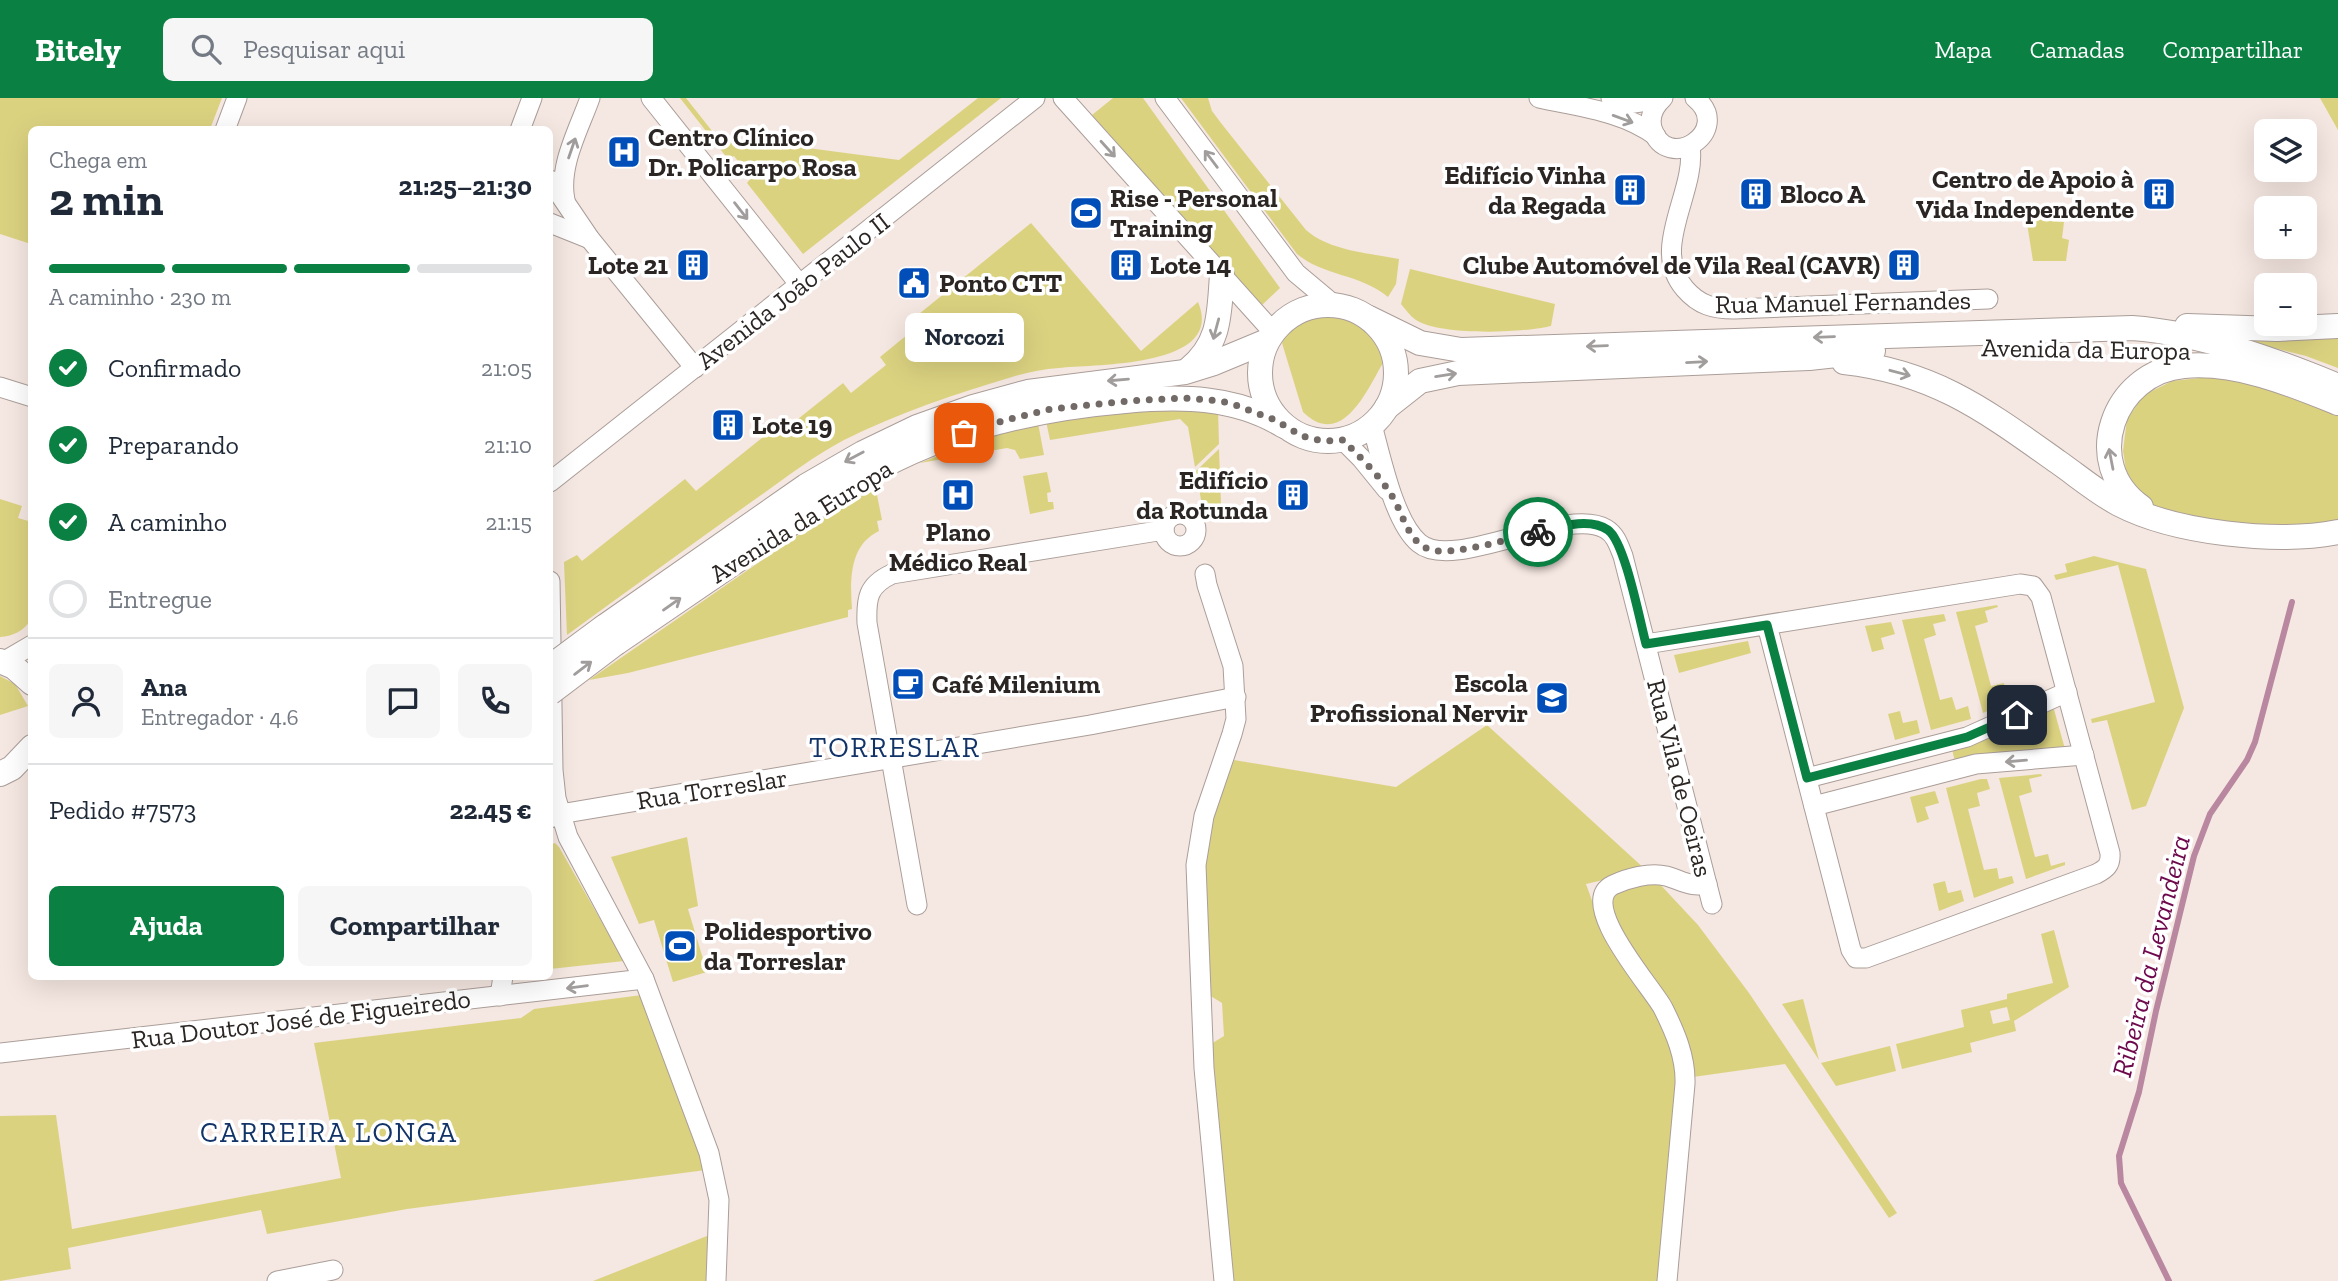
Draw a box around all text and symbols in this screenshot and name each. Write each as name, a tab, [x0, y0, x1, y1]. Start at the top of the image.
search box	[163, 18, 653, 81]
text: Bitely	[35, 30, 121, 69]
icon: search	[187, 30, 225, 68]
text: Pesquisar aqui	[243, 33, 405, 65]
text: Mapa	[1934, 35, 1992, 64]
text: Camadas	[2030, 35, 2124, 64]
text: Compartilhar	[2162, 35, 2303, 64]
one-way arrow	[1611, 113, 1633, 126]
map controls	[2254, 119, 2317, 336]
button: layers	[2254, 119, 2317, 182]
place label: Centro Clínico Dr. Policarpo Rosa	[648, 121, 857, 183]
hospital icon: Centro Clínico Dr. Policarpo Rosa	[605, 133, 643, 171]
one-way arrow	[566, 137, 579, 159]
one-way arrow	[1100, 140, 1116, 158]
text: Chega em	[49, 146, 147, 174]
one-way arrow	[1203, 150, 1218, 169]
place label: Edifício Vinha da Regada	[1444, 159, 1606, 221]
place label: Centro de Apoio à Vida Independente	[1916, 163, 2134, 225]
text: 21:25–21:30	[398, 170, 532, 202]
building icon: Edifício Vinha da Regada	[1611, 171, 1649, 209]
text: 2 min	[49, 172, 164, 227]
building icon: Bloco A	[1737, 175, 1775, 213]
building icon: Centro de Apoio à Vida Independente	[2140, 175, 2178, 213]
place label: Bloco A	[1780, 178, 1865, 210]
place label: Rise - Personal Training	[1110, 182, 1278, 244]
sports icon: Rise - Personal Training	[1067, 194, 1105, 232]
button: +	[2254, 196, 2317, 259]
one-way arrow	[733, 201, 748, 219]
street label: Avenida João Paulo II	[690, 206, 896, 376]
building icon: Lote 21	[674, 246, 712, 284]
building icon: Lote 14	[1107, 246, 1145, 284]
building icon: Clube Automóvel de Vila Real (CAVR)	[1885, 246, 1923, 284]
place label: Lote 21	[588, 249, 668, 281]
place label: Lote 14	[1150, 249, 1231, 281]
place label: Clube Automóvel de Vila Real (CAVR)	[1463, 249, 1880, 281]
public building icon: Ponto CTT	[895, 264, 933, 302]
place label: Ponto CTT	[939, 267, 1063, 299]
button: −	[2254, 273, 2317, 336]
text: A caminho · 230 m	[49, 283, 231, 311]
street label: Rua Manuel Fernandes	[1715, 284, 1971, 320]
callout: Norcozi	[904, 314, 1024, 363]
one-way arrow	[1209, 317, 1222, 340]
text: Norcozi	[925, 323, 1004, 351]
one-way arrow	[1813, 331, 1836, 344]
street label: Avenida da Europa	[1981, 331, 2191, 367]
one-way arrow	[1585, 339, 1608, 352]
icon: check	[49, 349, 87, 387]
text: Confirmado	[108, 352, 241, 384]
text: 21:05	[481, 354, 532, 382]
one-way arrow	[1686, 356, 1709, 369]
one-way arrow	[1888, 367, 1911, 380]
one-way arrow	[1434, 368, 1457, 381]
one-way arrow	[1107, 374, 1129, 387]
pin	[934, 403, 994, 463]
building icon: Lote 19	[709, 406, 747, 444]
place label: Lote 19	[752, 409, 832, 441]
icon: bag	[945, 414, 983, 452]
icon: check	[49, 426, 87, 464]
text: Preparando	[108, 429, 239, 461]
text: 21:10	[484, 431, 532, 459]
one-way arrow	[2104, 448, 2118, 471]
one-way arrow	[845, 450, 865, 464]
street label: Avenida da Europa	[704, 452, 899, 590]
place label: Edifício da Rotunda	[1136, 464, 1268, 526]
hospital icon: Plano Médico Real	[939, 476, 977, 514]
building icon: Edifício da Rotunda	[1274, 476, 1312, 514]
courier	[1503, 497, 1573, 567]
icon: check	[49, 503, 87, 541]
text: A caminho	[108, 506, 227, 538]
text: 21:15	[486, 508, 532, 536]
icon: bike	[1519, 513, 1557, 551]
place label: Plano Médico Real	[889, 516, 1027, 578]
text: Entregue	[108, 583, 212, 615]
one-way arrow	[662, 597, 681, 611]
one-way arrow	[573, 661, 592, 675]
button: person	[49, 664, 123, 738]
button: chat	[366, 664, 440, 738]
button: phone	[458, 664, 532, 738]
cafe icon: Café Milenium	[889, 665, 927, 703]
place label: Escola Profissional Nervir	[1310, 667, 1528, 729]
place label: Café Milenium	[932, 668, 1100, 700]
text: Ana	[141, 671, 187, 703]
street label: Rua Vila de Oeiras	[1640, 676, 1720, 880]
school or university icon: Escola Profissional Nervir	[1533, 679, 1571, 717]
pin	[1987, 685, 2047, 745]
icon: home	[1998, 696, 2036, 734]
text: Entregador · 4.6	[141, 703, 299, 731]
district label: TORRESLAR	[809, 731, 981, 764]
one-way arrow	[2005, 755, 2027, 768]
street label: Rua Torreslar	[634, 761, 790, 817]
text: Pedido #7573	[49, 794, 197, 826]
text: 22.45 €	[450, 794, 532, 826]
water label: Ribeira da Levandeira	[2105, 832, 2197, 1080]
button: Ajuda	[49, 886, 284, 966]
button: Compartilhar	[298, 886, 532, 966]
place label: Polidesportivo da Torreslar	[704, 915, 872, 977]
sports icon: Polidesportivo da Torreslar	[661, 927, 699, 965]
one-way arrow	[566, 981, 588, 994]
street label: Rua Doutor José de Figueiredo	[130, 982, 472, 1056]
district label: CARREIRA LONGA	[200, 1116, 458, 1149]

